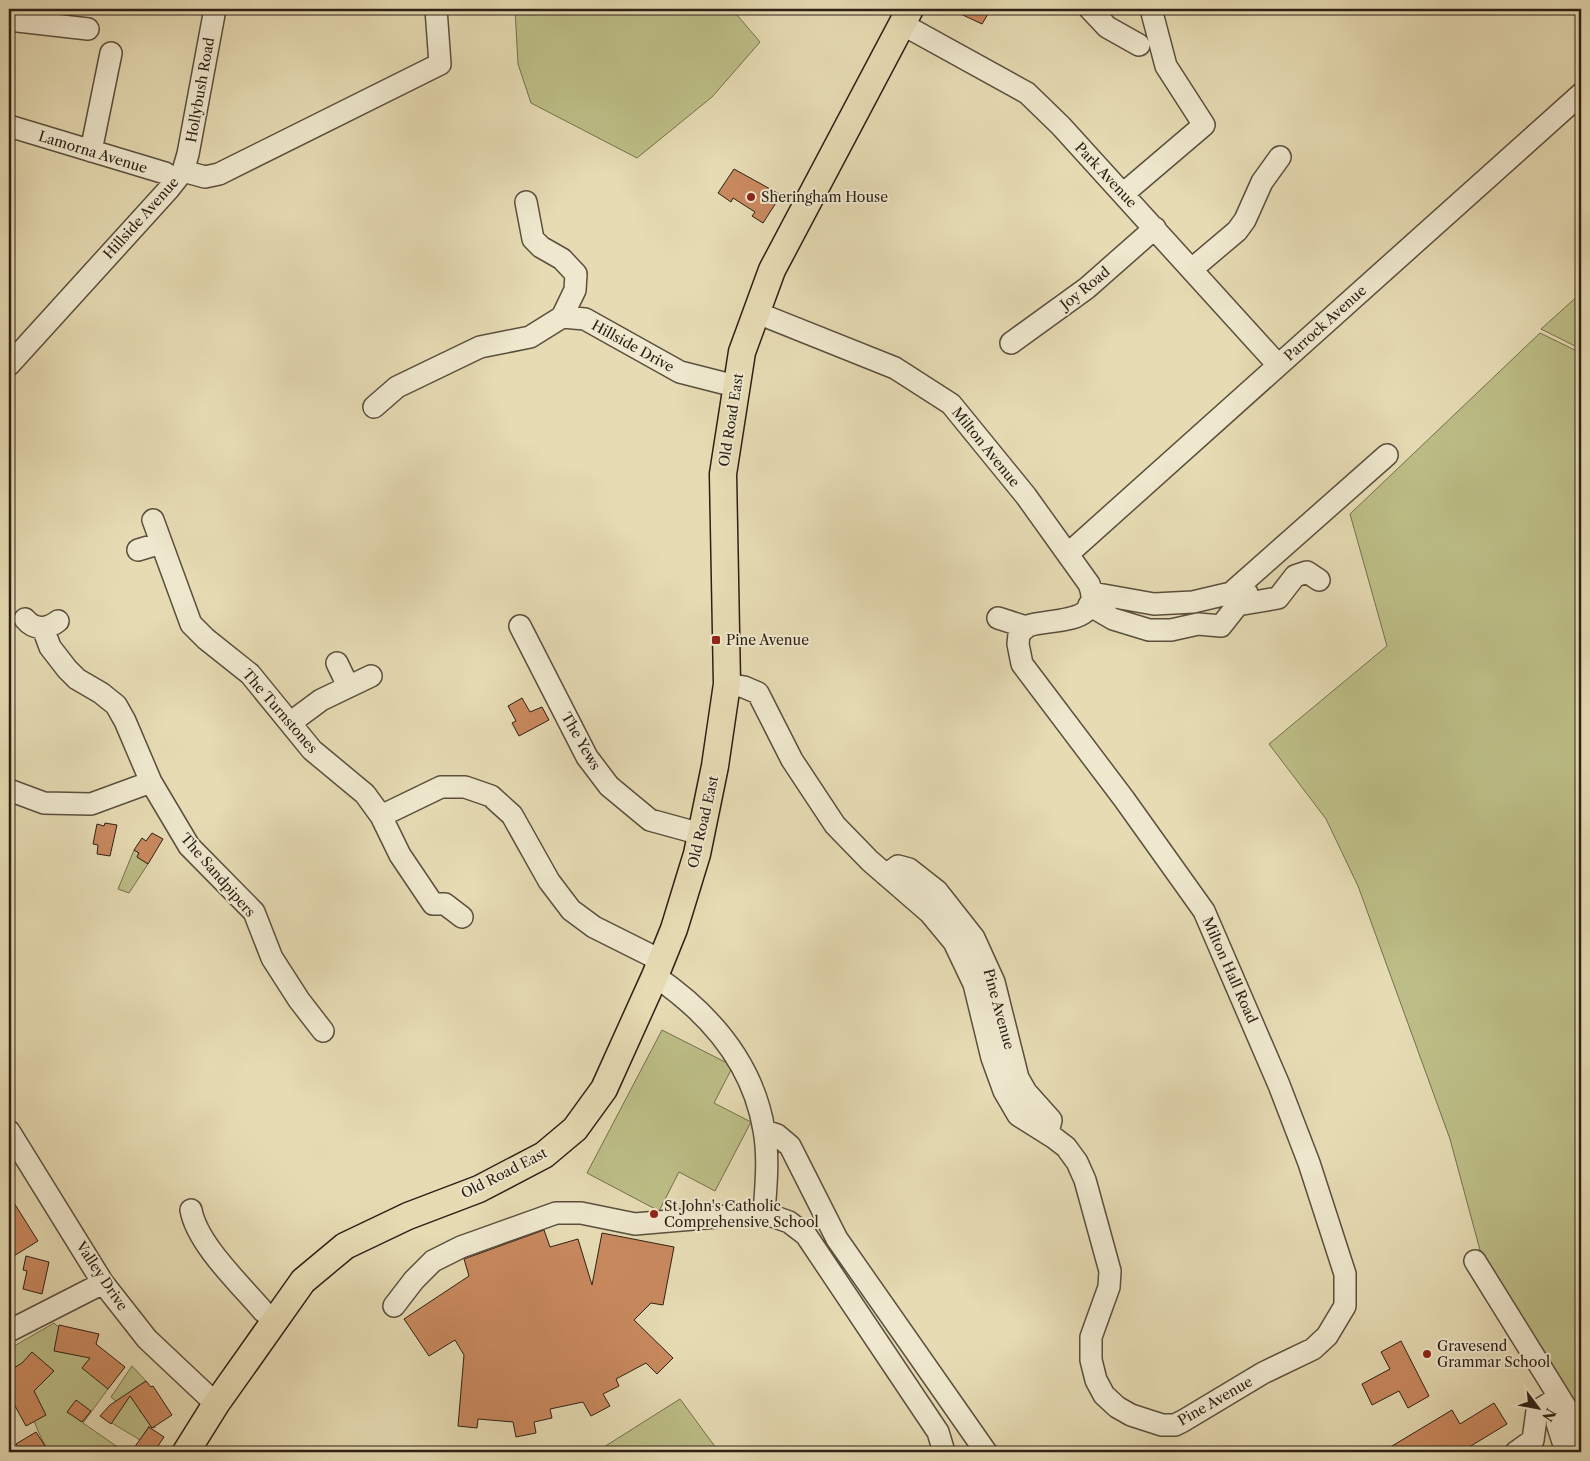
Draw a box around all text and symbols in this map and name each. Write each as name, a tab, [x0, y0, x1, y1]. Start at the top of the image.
street label: Hollybush Road	[182, 36, 218, 144]
street label: Lamorna Avenue	[36, 127, 150, 177]
street label: Park Avenue	[1071, 138, 1141, 212]
street label: Hillside Avenue	[99, 173, 183, 263]
place label: Sheringham House	[761, 188, 888, 206]
marker: Sheringham House	[745, 191, 757, 203]
street label: Joy Road	[1055, 262, 1114, 315]
street label: Parrock Avenue	[1280, 281, 1370, 365]
street label: Hillside Drive	[589, 316, 677, 376]
street label: Old Road East	[715, 372, 747, 468]
street label: Milton Avenue	[948, 403, 1024, 491]
place label: Pine Avenue	[726, 631, 809, 649]
marker: Pine Avenue	[710, 634, 722, 646]
street label: The Turnstones	[238, 665, 322, 757]
street label: The Yews	[557, 709, 605, 773]
street label: Old Road East	[684, 774, 722, 870]
street label: The Sandpipers	[177, 829, 259, 921]
street label: Milton Hall Road	[1198, 914, 1262, 1026]
street label: Pine Avenue	[980, 967, 1018, 1052]
street label: Old Road East	[458, 1144, 550, 1202]
place label: St John's Catholic Comprehensive School	[664, 1197, 819, 1231]
marker: St John's Catholic Comprehensive School	[648, 1208, 660, 1220]
street label: Valley Drive	[72, 1237, 132, 1314]
place label: Gravesend Grammar School	[1437, 1337, 1550, 1371]
marker: Gravesend Grammar School	[1421, 1348, 1433, 1360]
street label: Pine Avenue	[1175, 1372, 1256, 1430]
north arrow	[1512, 1384, 1562, 1434]
text: N	[1538, 1405, 1560, 1425]

